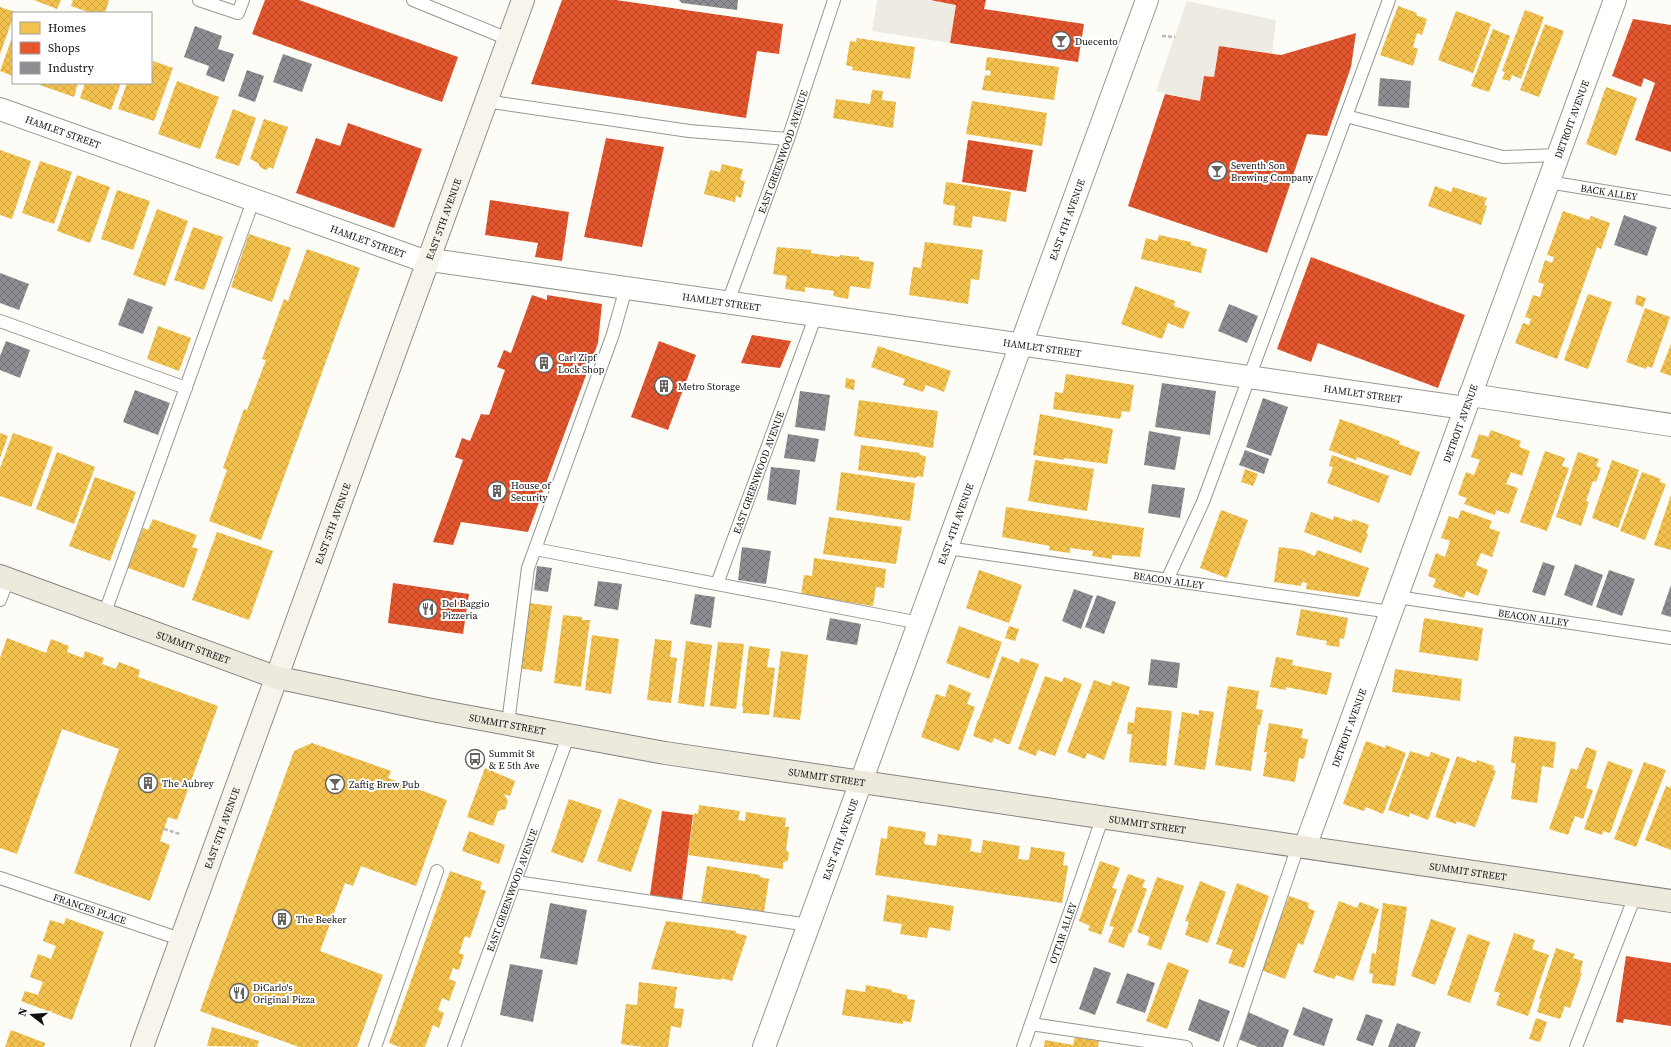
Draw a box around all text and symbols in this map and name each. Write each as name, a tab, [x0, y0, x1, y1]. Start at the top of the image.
legend	[12, 12, 152, 84]
text: Homes	[48, 20, 86, 36]
bar icon: Duecento	[1050, 30, 1072, 52]
place label: Duecento	[1075, 35, 1118, 48]
text: Shops	[48, 40, 80, 56]
text: Industry	[48, 60, 95, 76]
street label: DETROIT AVENUE	[1552, 78, 1592, 160]
street label: EAST GREENWOOD AVENUE	[755, 88, 811, 215]
street label: HAMLET STREET	[23, 113, 102, 152]
place label: Seventh Son Brewing Company	[1231, 159, 1314, 184]
bar icon: Seventh Son Brewing Company	[1206, 160, 1228, 182]
street label: EAST 5TH AVENUE	[423, 177, 465, 262]
street label: EAST 4TH AVENUE	[1046, 177, 1088, 262]
street label: BACK ALLEY	[1579, 181, 1639, 204]
street label: HAMLET STREET	[328, 222, 407, 261]
street label: HAMLET STREET	[681, 290, 762, 314]
street label: HAMLET STREET	[1002, 336, 1082, 360]
place label: Carl Zipf Lock Shop	[558, 351, 604, 376]
building icon: Carl Zipf Lock Shop	[533, 352, 555, 374]
building icon: Metro Storage	[653, 375, 675, 397]
place label: Metro Storage	[678, 380, 740, 393]
street label: HAMLET STREET	[1323, 382, 1403, 406]
street label: DETROIT AVENUE	[1440, 383, 1481, 465]
street label: EAST GREENWOOD AVENUE	[730, 409, 787, 536]
place label: House of Security	[511, 479, 552, 504]
building icon: House of Security	[486, 480, 508, 502]
street label: EAST 5TH AVENUE	[312, 481, 354, 566]
street label: EAST 4TH AVENUE	[935, 482, 977, 567]
street label: BEACON ALLEY	[1132, 569, 1206, 592]
place label: Del Baggio Pizzeria	[442, 597, 490, 622]
restaurant icon: Del Baggio Pizzeria	[417, 598, 439, 620]
street label: BEACON ALLEY	[1497, 606, 1570, 630]
street label: SUMMIT STREET	[154, 628, 232, 667]
street label: DETROIT AVENUE	[1329, 687, 1369, 769]
street label: SUMMIT STREET	[468, 711, 547, 738]
place label: Summit St & E 5th Ave	[489, 747, 539, 772]
bus stop icon: Summit St & E 5th Ave	[464, 748, 486, 770]
street label: SUMMIT STREET	[787, 765, 866, 789]
building icon: The Aubrey	[137, 772, 159, 794]
bar icon: Zaftig Brew Pub	[324, 773, 346, 795]
place label: The Aubrey	[162, 777, 215, 790]
place label: Zaftig Brew Pub	[349, 778, 420, 791]
street label: EAST 5TH AVENUE	[201, 786, 243, 871]
street label: EAST 4TH AVENUE	[820, 797, 861, 882]
street label: SUMMIT STREET	[1108, 812, 1187, 837]
street label: EAST GREENWOOD AVENUE	[484, 827, 541, 954]
street label: SUMMIT STREET	[1429, 860, 1507, 884]
street label: FRANCES PLACE	[52, 891, 128, 927]
street label: OTTAR ALLEY	[1046, 900, 1080, 965]
building icon: The Beeker	[271, 908, 293, 930]
place label: The Beeker	[296, 913, 347, 926]
place label: DiCarlo's Original Pizza	[253, 981, 316, 1006]
restaurant icon: DiCarlo's Original Pizza	[228, 982, 250, 1004]
north arrow	[12, 995, 52, 1035]
text: N	[15, 1006, 31, 1018]

